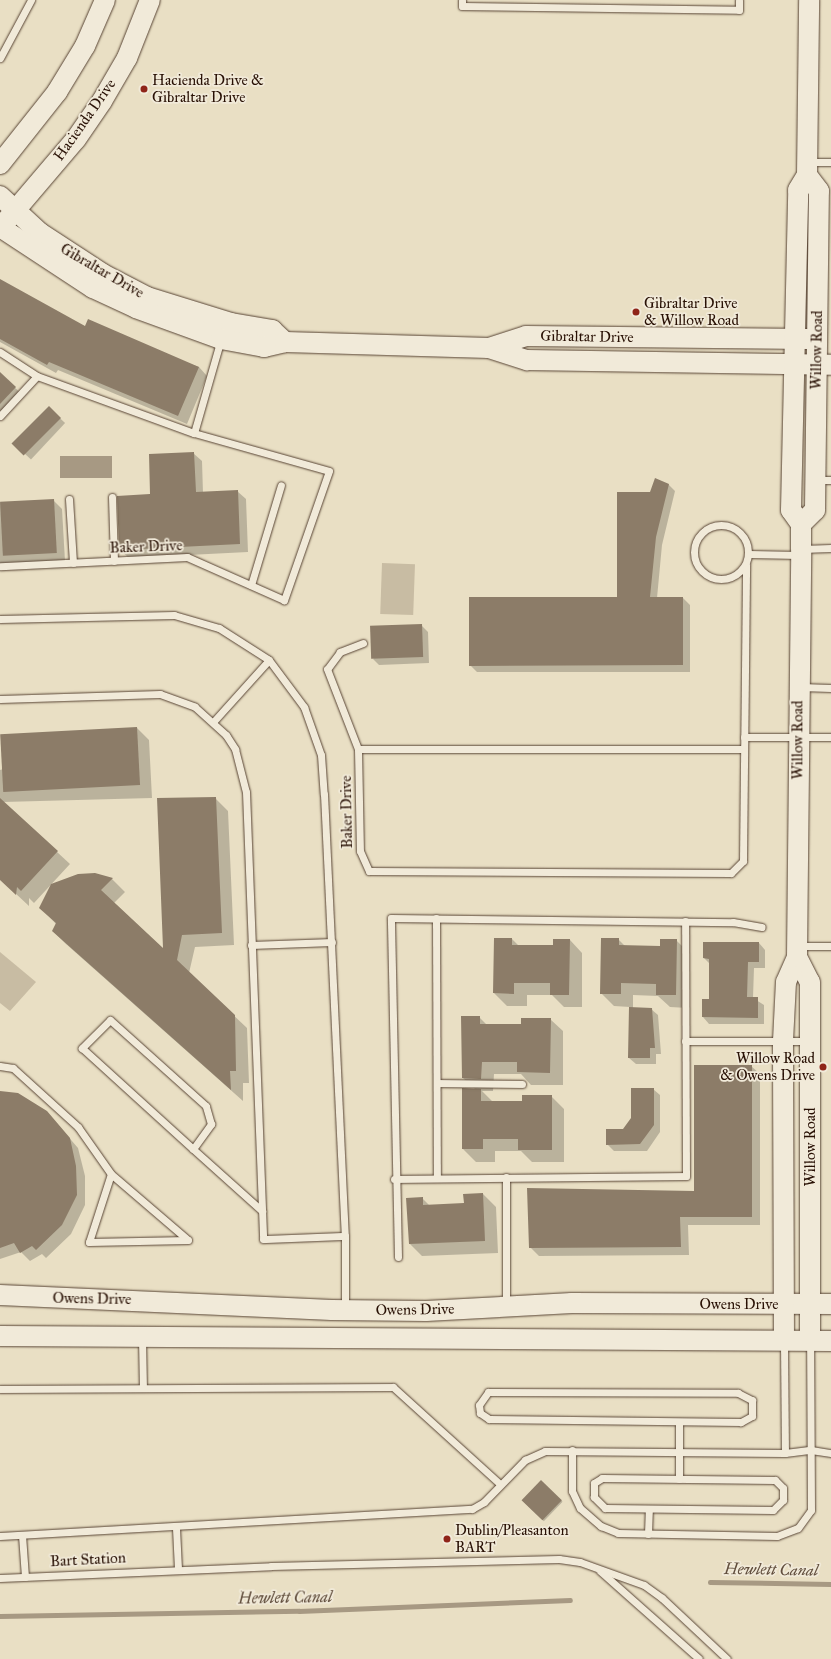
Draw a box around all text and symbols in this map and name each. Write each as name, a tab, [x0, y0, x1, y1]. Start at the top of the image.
place label: Hacienda Drive & Gibraltar Drive	[152, 71, 264, 106]
street label: Hacienda Drive	[50, 76, 120, 164]
marker: Hacienda Drive & Gibraltar Drive	[139, 84, 149, 94]
street label: Gibraltar Drive	[57, 240, 147, 302]
place label: Gibraltar Drive & Willow Road	[644, 294, 739, 329]
marker: Gibraltar Drive & Willow Road	[631, 307, 641, 317]
street label: Willow Road	[807, 310, 827, 390]
street label: Gibraltar Drive	[540, 327, 634, 347]
street label: Baker Drive	[109, 537, 183, 557]
street label: Willow Road	[789, 700, 807, 780]
street label: Baker Drive	[337, 775, 357, 849]
place label: Willow Road & Owens Drive	[720, 1049, 815, 1084]
marker: Willow Road & Owens Drive	[818, 1062, 828, 1072]
street label: Willow Road	[802, 1107, 820, 1187]
street label: Owens Drive	[52, 1289, 132, 1309]
street label: Owens Drive	[700, 1296, 778, 1314]
street label: Owens Drive	[375, 1300, 455, 1320]
place label: Dublin/Pleasanton BART	[455, 1521, 569, 1556]
marker: Dublin/Pleasanton BART	[442, 1534, 452, 1544]
street label: Bart Station	[50, 1549, 126, 1571]
water label: Hewlett Canal	[724, 1560, 818, 1580]
water label: Hewlett Canal	[238, 1588, 332, 1608]

